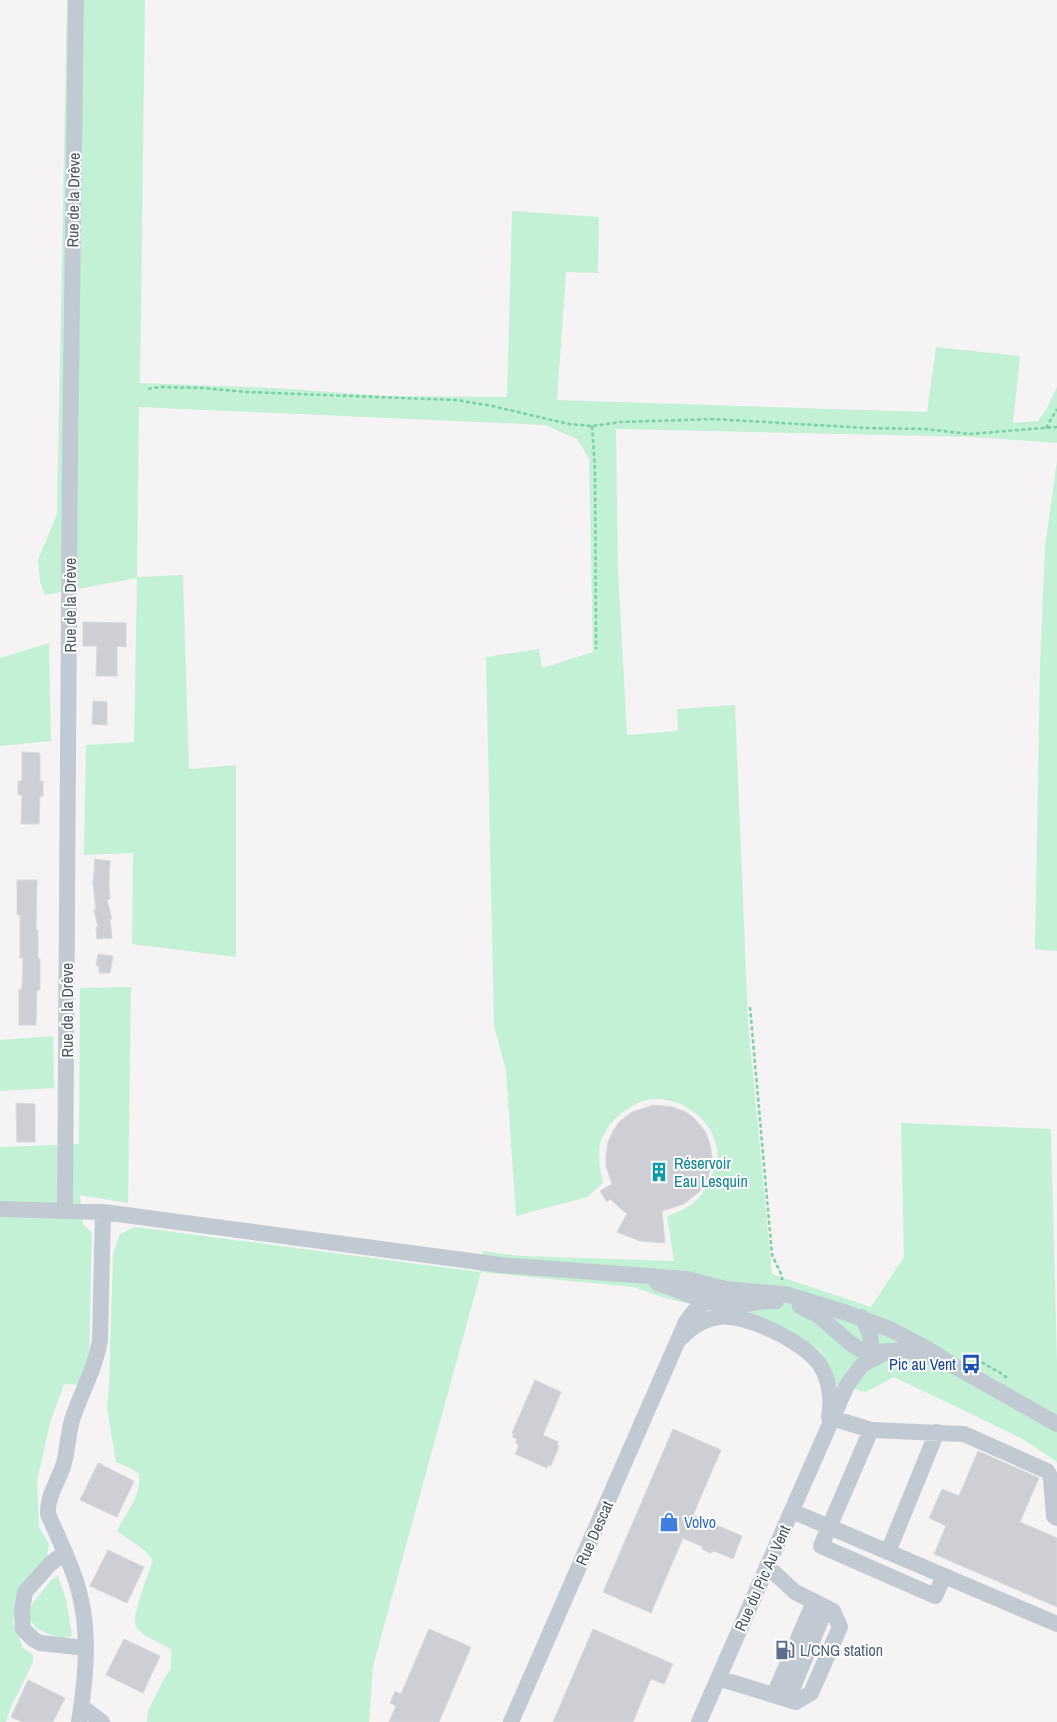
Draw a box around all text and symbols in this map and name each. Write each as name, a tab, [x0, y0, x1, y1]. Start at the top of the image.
street label: Rue de la Drève	[61, 152, 85, 248]
street label: Rue de la Drève	[59, 558, 81, 652]
street label: Rue de la Drève	[56, 963, 78, 1057]
place label: Réservoir Eau Lesquin	[674, 1152, 748, 1192]
building icon: Réservoir Eau Lesquin	[648, 1161, 670, 1183]
place label: Pic au Vent	[889, 1353, 956, 1375]
bus stop icon: Pic au Vent	[960, 1353, 982, 1375]
street label: Rue Descat	[570, 1497, 618, 1569]
shop icon: Volvo	[658, 1511, 680, 1533]
place label: Volvo	[684, 1511, 716, 1533]
street label: Rue du Pic Au Vent	[729, 1521, 795, 1634]
fuel station icon: L/CNG station	[774, 1639, 796, 1661]
place label: L/CNG station	[800, 1639, 883, 1661]

